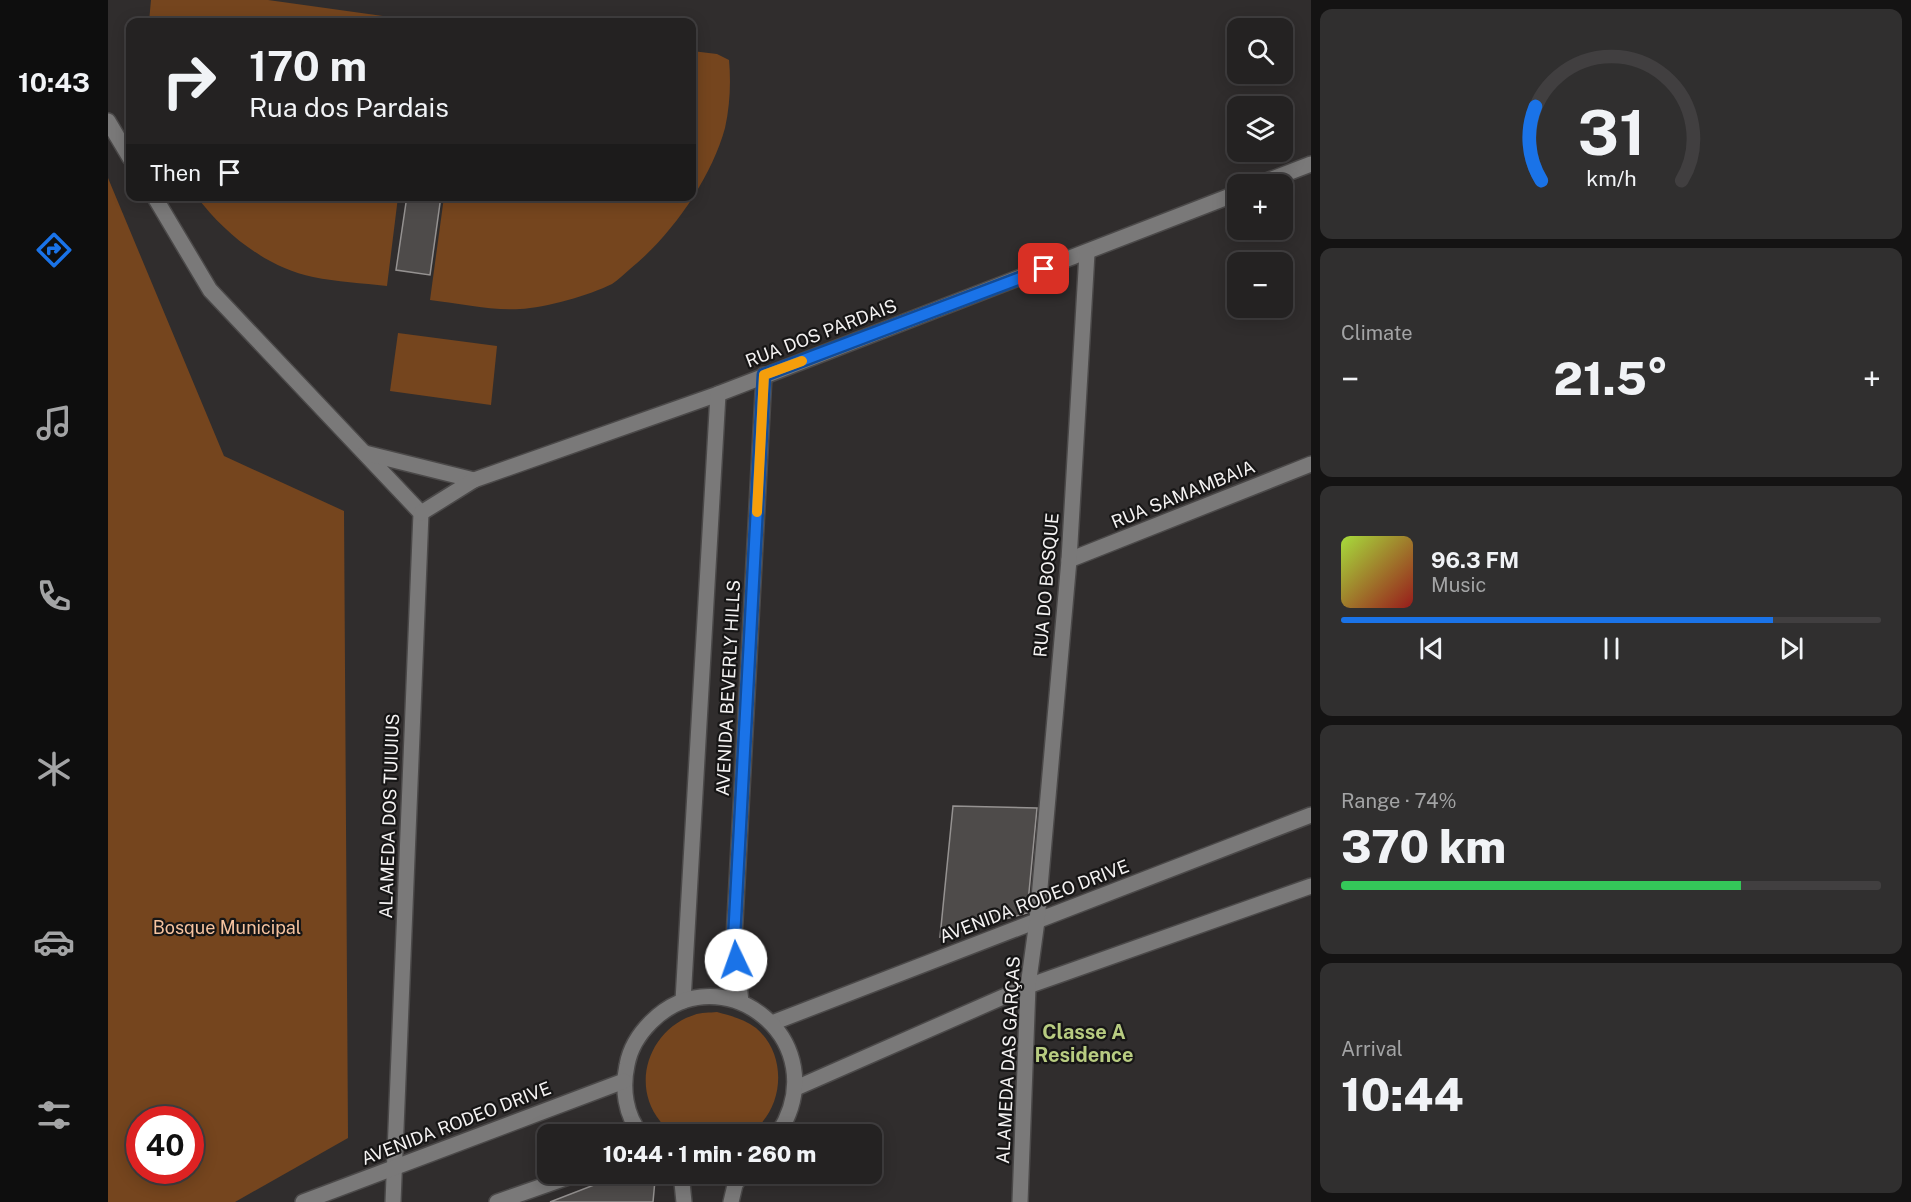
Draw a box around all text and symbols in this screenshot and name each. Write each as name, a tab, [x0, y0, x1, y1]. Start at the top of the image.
map controls	[1227, 18, 1293, 318]
button: search	[1227, 18, 1293, 84]
text: 170 m	[249, 41, 367, 90]
icon: right	[150, 42, 228, 120]
text: 10:43	[18, 66, 90, 98]
text: Rua dos Pardais	[249, 91, 449, 123]
button: layers	[1227, 96, 1293, 162]
text: 31	[1577, 96, 1645, 169]
icon: arrive	[213, 156, 246, 189]
text: Then	[150, 160, 201, 186]
text: km/h	[1586, 166, 1636, 191]
button: +	[1227, 174, 1293, 240]
icon: directions	[33, 229, 75, 271]
pin	[1018, 243, 1069, 294]
icon: arrive	[1027, 252, 1060, 285]
button: −	[1227, 252, 1293, 318]
street label: RUA DOS PARDAIS	[742, 294, 900, 372]
text: Climate	[1341, 321, 1413, 345]
text: 21.5°	[1554, 352, 1668, 405]
text: −	[1341, 360, 1359, 398]
text: +	[1863, 360, 1881, 398]
icon: music	[33, 402, 75, 444]
street label: RUA SAMAMBAIA	[1108, 456, 1258, 532]
street label: RUA DO BOSQUE	[1029, 512, 1063, 658]
text: 96.3 FM	[1431, 547, 1519, 573]
text: Music	[1431, 573, 1486, 597]
icon: phone	[33, 575, 75, 617]
street label: AVENIDA BEVERLY HILLS	[712, 579, 744, 797]
icon: previous	[1415, 632, 1448, 665]
icon: pause	[1595, 632, 1628, 665]
icon: next	[1775, 632, 1808, 665]
street label: ALAMEDA DOS TUIUIUS	[375, 713, 403, 919]
icon: climate	[33, 748, 75, 790]
text: Range · 74%	[1341, 789, 1457, 813]
text: 370 km	[1341, 820, 1506, 873]
street label: AVENIDA RODEO DRIVE	[936, 855, 1132, 947]
park label: Bosque Municipal	[153, 917, 301, 938]
icon: car	[33, 921, 75, 963]
position arrow	[704, 928, 768, 992]
street label: ALAMEDA DAS GARÇAS	[992, 955, 1024, 1165]
district label: Classe A Residence	[1035, 1020, 1133, 1067]
text: Arrival	[1341, 1037, 1403, 1061]
text: 10:44	[1341, 1068, 1464, 1121]
street label: AVENIDA RODEO DRIVE	[358, 1077, 554, 1169]
icon: filters	[33, 1094, 75, 1136]
speed limit sign: 40	[126, 1106, 204, 1184]
text: 10:44 · 1 min · 260 m	[603, 1141, 816, 1167]

